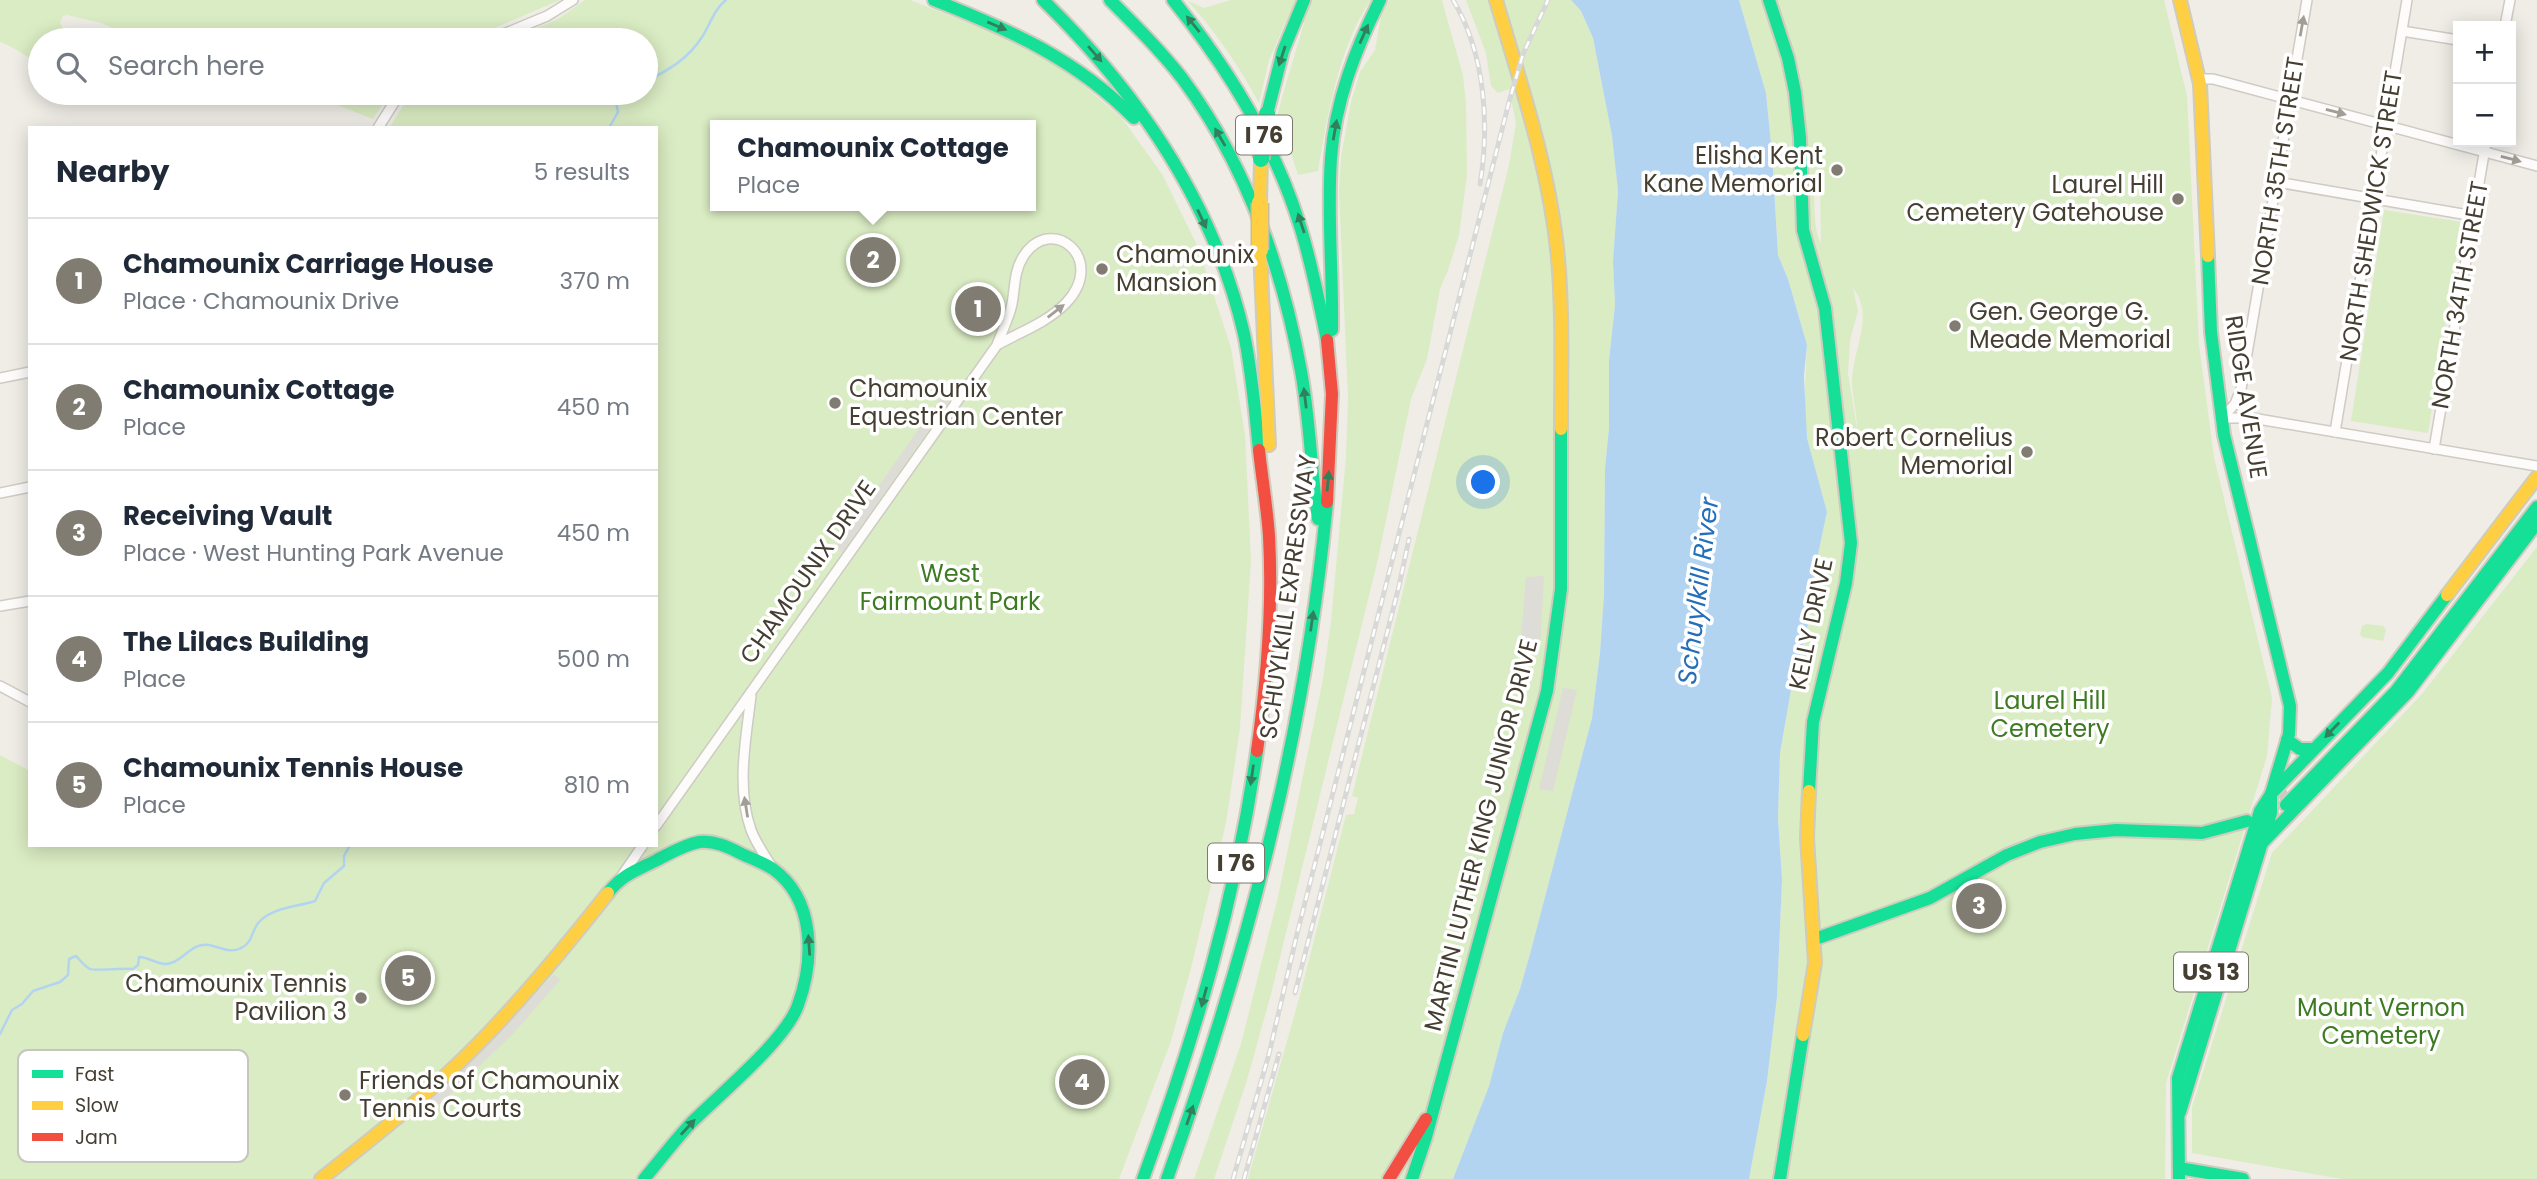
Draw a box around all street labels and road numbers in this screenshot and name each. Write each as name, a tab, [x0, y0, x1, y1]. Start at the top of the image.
street label: NORTH 35TH STREET	[2243, 54, 2312, 287]
street label: NORTH SHEDWICK STREET	[2331, 68, 2410, 364]
road number: I 76	[1236, 116, 1292, 154]
street label: NORTH 34TH STREET	[2423, 178, 2496, 411]
street label: RIDGE AVENUE	[2217, 313, 2276, 481]
street label: SCHUYLKILL EXPRESSWAY	[1251, 453, 1324, 741]
street label: CHAMOUNIX DRIVE	[732, 473, 883, 670]
street label: KELLY DRIVE	[1780, 555, 1841, 693]
street label: MARTIN LUTHER KING JUNIOR DRIVE	[1416, 635, 1545, 1034]
road number: I 76	[1208, 844, 1264, 883]
road number: US 13	[2174, 953, 2248, 992]

